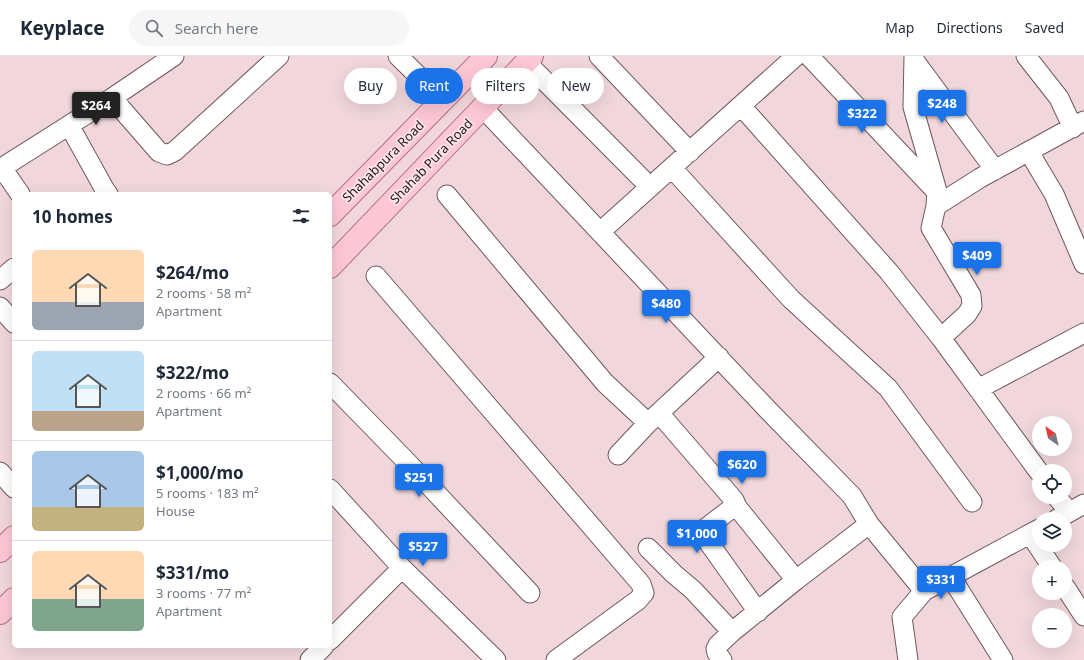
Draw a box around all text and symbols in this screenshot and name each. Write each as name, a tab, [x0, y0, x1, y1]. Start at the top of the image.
search box	[129, 10, 409, 46]
text: Keyplace	[20, 15, 105, 41]
icon: search	[143, 17, 165, 39]
text: Search here	[175, 18, 258, 38]
text: Map	[885, 18, 914, 37]
text: Directions	[936, 18, 1003, 37]
text: Saved	[1025, 18, 1064, 37]
chip: Buy	[344, 68, 397, 104]
chip: Rent	[405, 68, 463, 104]
chip: Filters	[471, 68, 539, 104]
chip: New	[547, 68, 604, 104]
pin: $248	[918, 90, 966, 124]
pin: $264	[72, 92, 120, 126]
text: $248	[927, 94, 957, 112]
text: $264	[81, 96, 111, 114]
pin: $322	[838, 100, 886, 134]
text: $322	[847, 104, 877, 122]
street label: Shahab Pura Road	[386, 114, 476, 208]
street label: Shahabpura Road	[338, 116, 428, 206]
text: 10 homes	[32, 205, 113, 228]
icon: filters	[290, 205, 312, 227]
pin: $409	[953, 242, 1001, 276]
text: $409	[962, 246, 992, 264]
text: $264/mo	[156, 261, 229, 284]
icon: home	[64, 266, 112, 314]
text: 2 rooms · 58 m²	[156, 284, 251, 302]
pin: $480	[642, 290, 690, 324]
text: $480	[651, 294, 681, 312]
text: Apartment	[156, 302, 222, 320]
text: $322/mo	[156, 361, 229, 384]
icon: home	[64, 367, 112, 415]
text: 2 rooms · 66 m²	[156, 384, 251, 402]
text: Apartment	[156, 402, 222, 420]
north arrow	[1032, 416, 1072, 456]
map controls	[1032, 416, 1072, 648]
pin: $620	[718, 451, 766, 485]
text: $620	[727, 455, 757, 473]
text: $1,000/mo	[156, 461, 244, 484]
pin: $251	[395, 464, 443, 498]
button: locate	[1032, 464, 1072, 504]
icon: home	[64, 467, 112, 515]
text: $251	[404, 468, 434, 486]
text: 5 rooms · 183 m²	[156, 484, 259, 502]
text: House	[156, 502, 195, 520]
button: layers	[1032, 512, 1072, 552]
pin: $1,000	[664, 520, 730, 554]
text: $1,000	[677, 524, 717, 542]
pin: $527	[399, 533, 447, 567]
text: $527	[408, 537, 438, 555]
button: +	[1032, 560, 1072, 600]
text: $331/mo	[156, 561, 229, 584]
pin: $331	[917, 566, 965, 600]
icon: home	[64, 567, 112, 615]
text: $331	[926, 570, 956, 588]
text: 3 rooms · 77 m²	[156, 584, 251, 602]
text: Apartment	[156, 602, 222, 620]
button: −	[1032, 608, 1072, 648]

